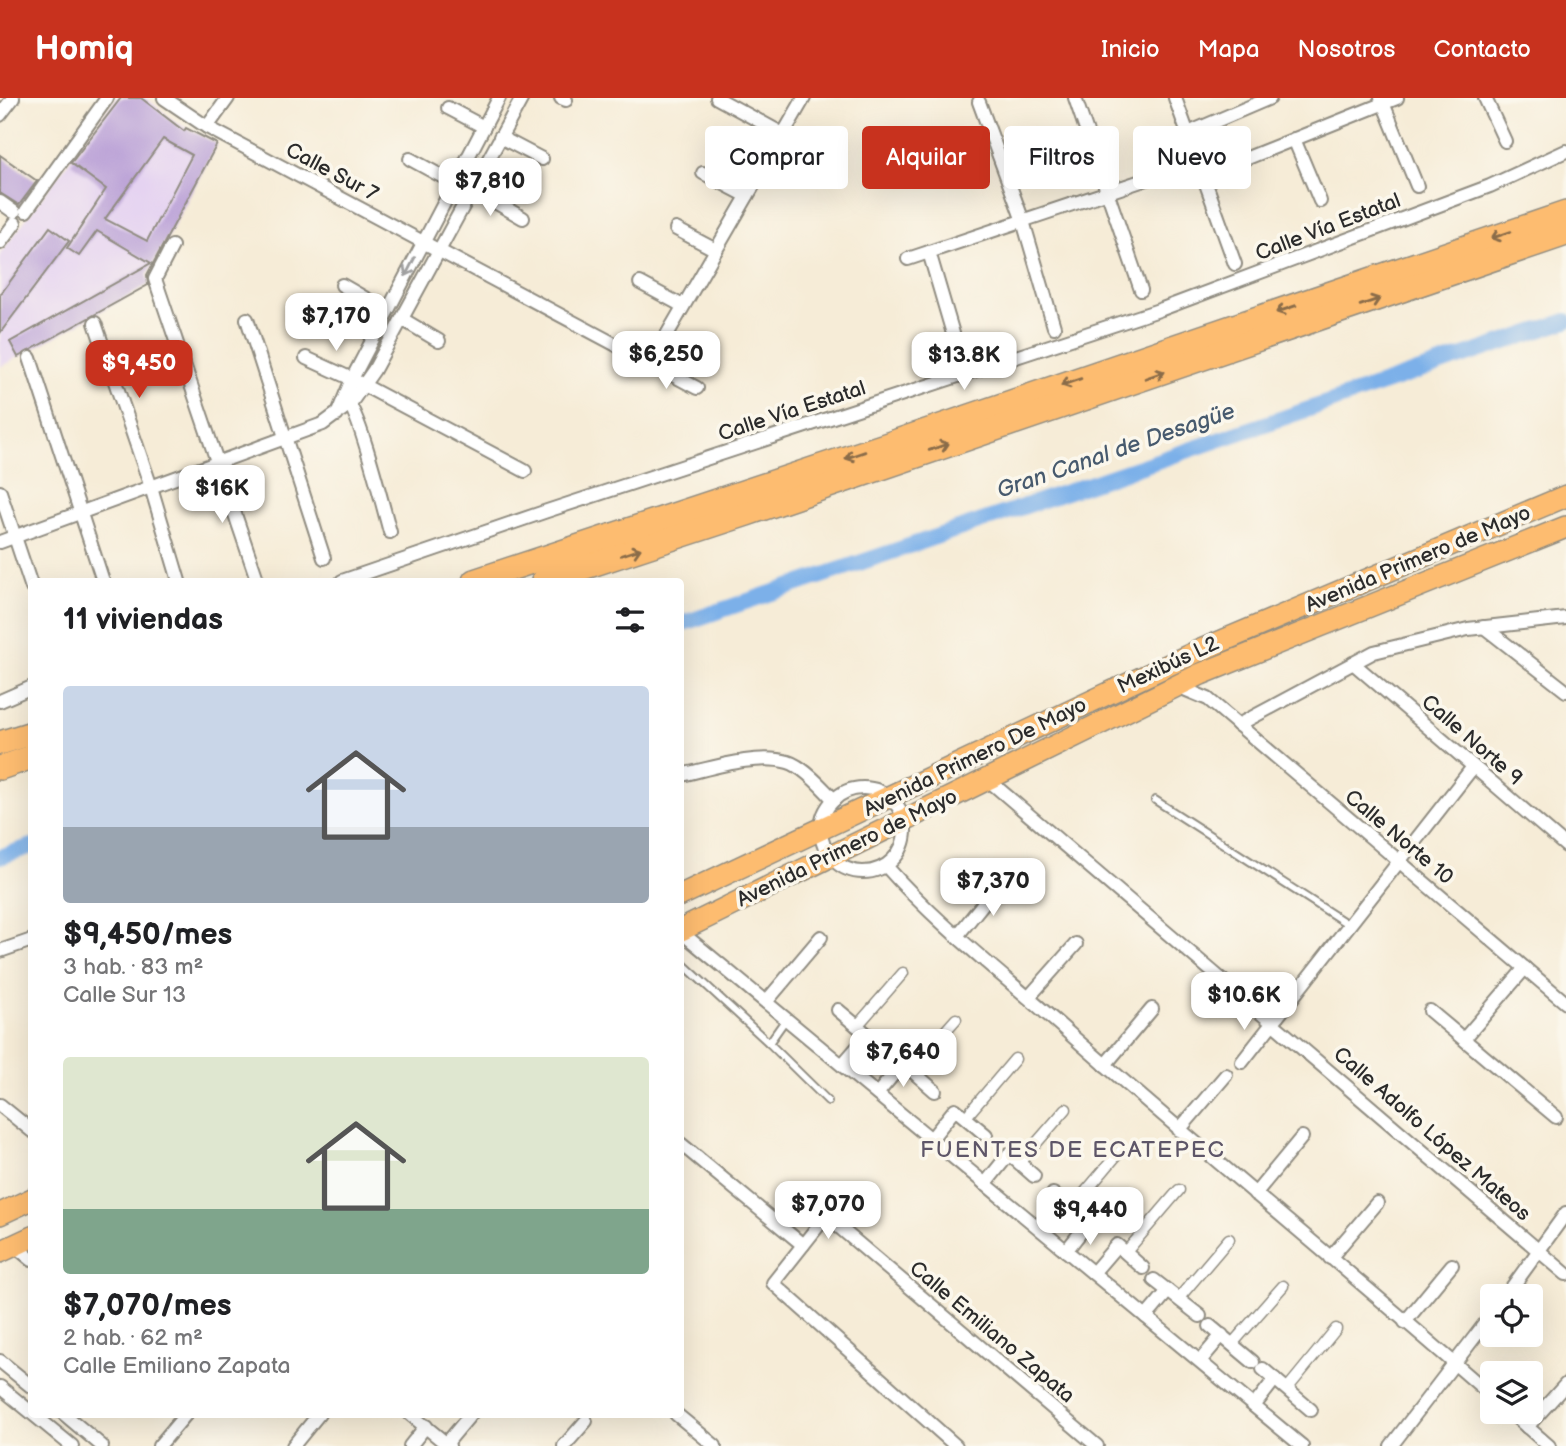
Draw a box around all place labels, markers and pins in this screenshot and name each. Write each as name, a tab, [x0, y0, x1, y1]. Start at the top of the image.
pin: $7,810	[433, 158, 547, 218]
pin: $7,170	[279, 294, 393, 353]
pin: $6,250	[609, 331, 723, 391]
pin: $13.8K	[907, 332, 1021, 392]
pin: $9,450	[82, 341, 196, 400]
pin: $16K	[181, 466, 263, 525]
pin: $7,370	[936, 858, 1050, 918]
pin: $10.6K	[1187, 972, 1301, 1032]
pin: $7,640	[846, 1030, 960, 1089]
pin: $7,070	[771, 1182, 885, 1241]
pin: $9,440	[1033, 1188, 1147, 1247]

